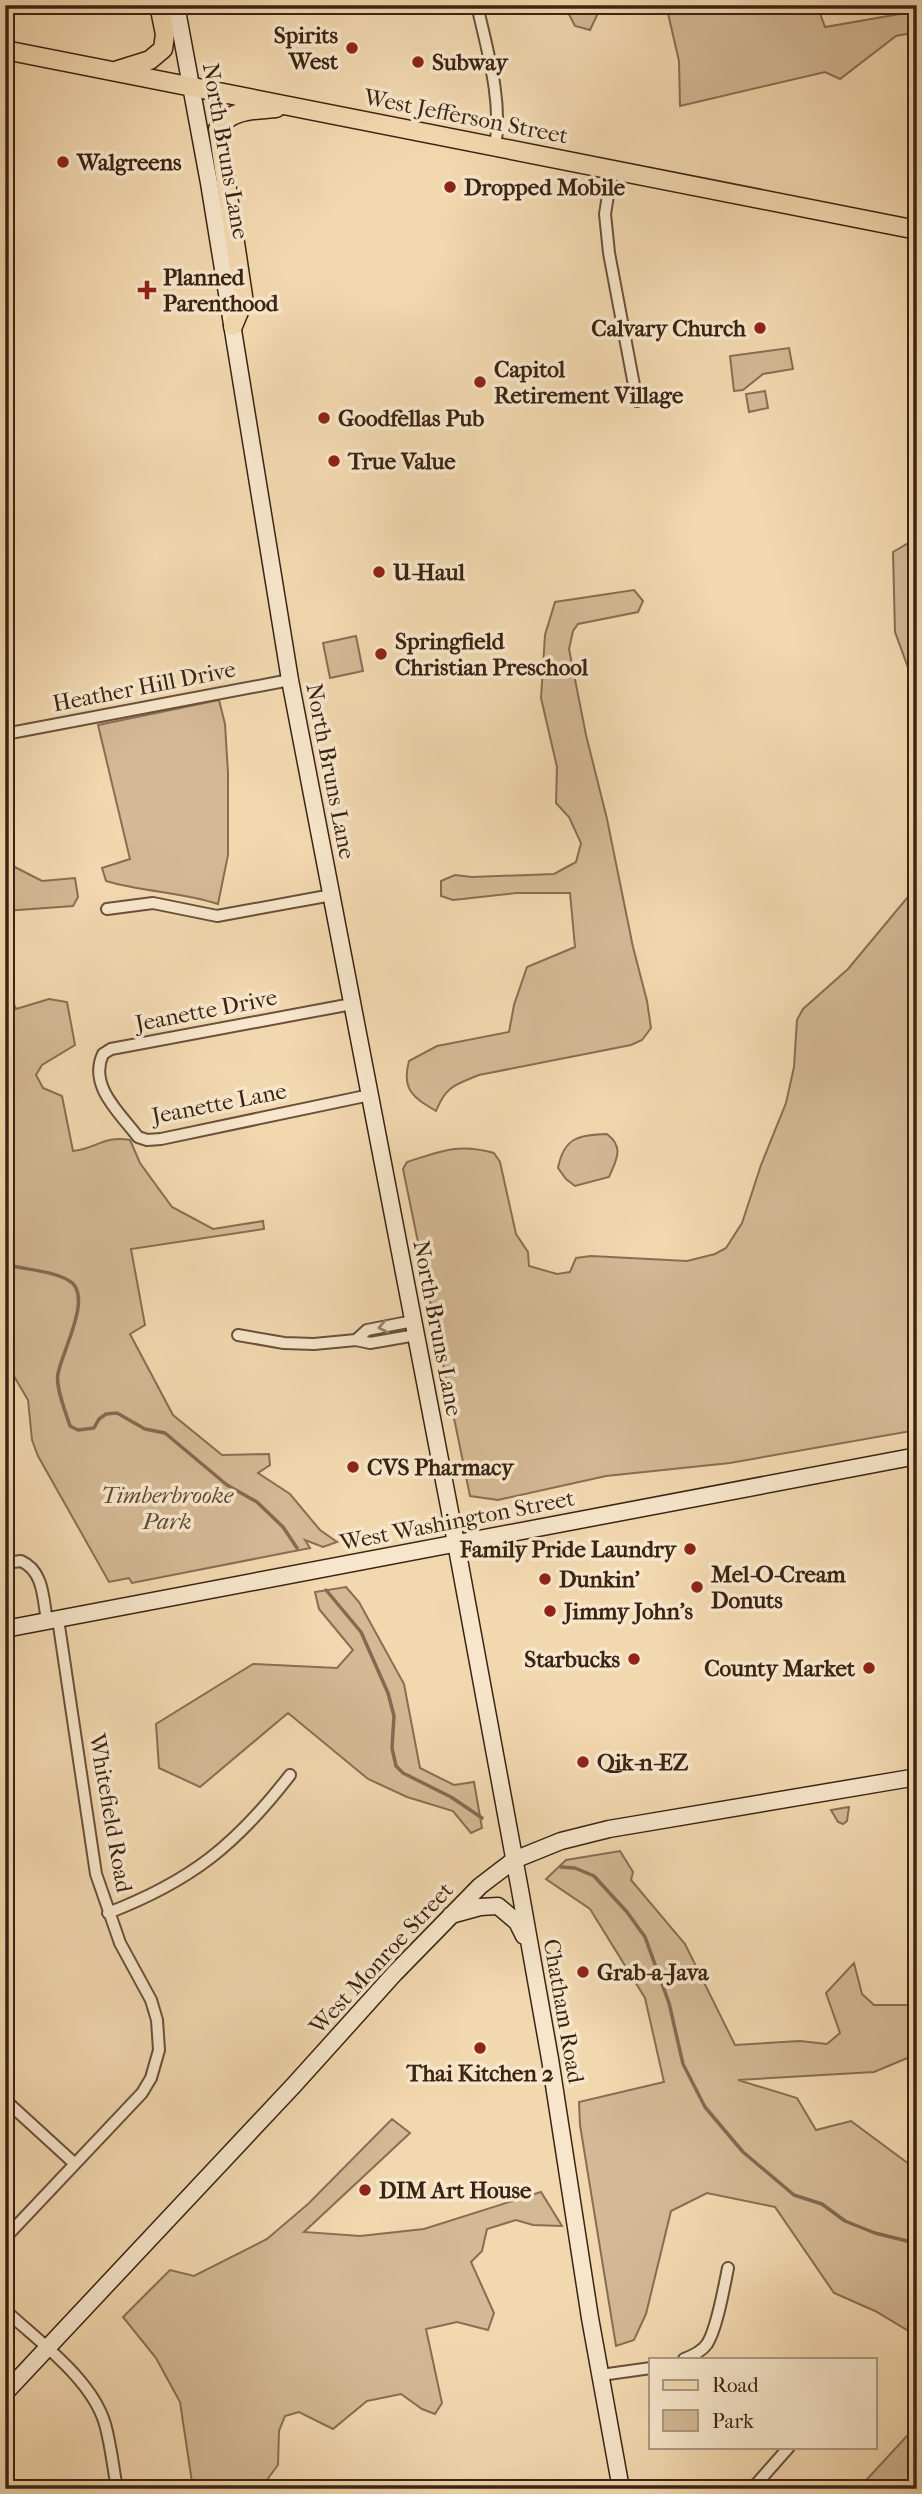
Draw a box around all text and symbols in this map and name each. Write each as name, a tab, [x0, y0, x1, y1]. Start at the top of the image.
place label: Spirits West	[274, 22, 339, 75]
marker: Spirits West	[344, 40, 360, 56]
place label: Subway	[432, 49, 509, 76]
marker: Subway	[410, 54, 426, 70]
street label: North Bruns Lane	[197, 61, 254, 241]
street label: West Jefferson Street	[361, 83, 570, 150]
place label: Walgreens	[76, 149, 182, 176]
marker: Walgreens	[55, 154, 71, 170]
place label: Dropped Mobile	[464, 174, 626, 201]
marker: Dropped Mobile	[442, 179, 458, 195]
place label: Planned Parenthood	[163, 264, 280, 317]
marker: Planned Parenthood	[137, 280, 157, 300]
place label: Calvary Church	[591, 315, 747, 342]
marker: Calvary Church	[752, 320, 768, 336]
place label: Capitol Retirement Village	[494, 356, 684, 409]
marker: Capitol Retirement Village	[472, 374, 488, 390]
place label: Goodfellas Pub	[338, 405, 484, 432]
marker: Goodfellas Pub	[316, 410, 332, 426]
place label: True Value	[347, 448, 456, 475]
marker: True Value	[326, 453, 342, 469]
place label: U-Haul	[392, 559, 466, 586]
marker: U-Haul	[371, 564, 387, 580]
place label: Springfield Christian Preschool	[395, 628, 589, 681]
marker: Springfield Christian Preschool	[373, 646, 389, 662]
street label: Heather Hill Drive	[50, 656, 238, 717]
street label: North Bruns Lane	[300, 681, 361, 861]
street label: Jeanette Drive	[131, 984, 279, 1038]
street label: Jeanette Lane	[147, 1077, 289, 1130]
street label: North Bruns Lane	[407, 1238, 468, 1418]
one-way arrow	[377, 1319, 389, 1334]
place label: CVS Pharmacy	[367, 1454, 515, 1481]
marker: CVS Pharmacy	[345, 1459, 361, 1475]
park label: Timberbrooke Park	[101, 1482, 234, 1535]
street label: West Washington Street	[336, 1484, 577, 1557]
place label: Family Pride Laundry	[459, 1536, 678, 1563]
marker: Family Pride Laundry	[682, 1541, 698, 1557]
place label: Mel-O-Cream Donuts	[711, 1561, 847, 1614]
place label: Dunkin'	[559, 1566, 640, 1593]
marker: Dunkin'	[537, 1571, 553, 1587]
marker: Mel-O-Cream Donuts	[689, 1579, 705, 1595]
place label: Jimmy John's	[562, 1598, 693, 1625]
marker: Jimmy John's	[542, 1603, 558, 1619]
place label: Starbucks	[524, 1646, 621, 1673]
marker: Starbucks	[626, 1651, 642, 1667]
place label: County Market	[704, 1655, 856, 1682]
marker: County Market	[861, 1660, 877, 1676]
street label: Whitefield Road	[83, 1731, 138, 1895]
place label: Qik-n-EZ	[597, 1749, 689, 1776]
marker: Qik-n-EZ	[575, 1754, 591, 1770]
street label: West Monroe Street	[303, 1877, 459, 2041]
street label: Chatham Road	[538, 1937, 590, 2086]
place label: Grab-a-Java	[597, 1959, 710, 1986]
marker: Grab-a-Java	[575, 1964, 591, 1980]
marker: Thai Kitchen 2	[472, 2040, 488, 2056]
place label: Thai Kitchen 2	[405, 2060, 554, 2087]
place label: DIM Art House	[379, 2177, 532, 2204]
marker: DIM Art House	[357, 2182, 373, 2198]
legend	[649, 2358, 876, 2448]
text: Road	[712, 2373, 759, 2397]
text: Park	[712, 2409, 754, 2433]

